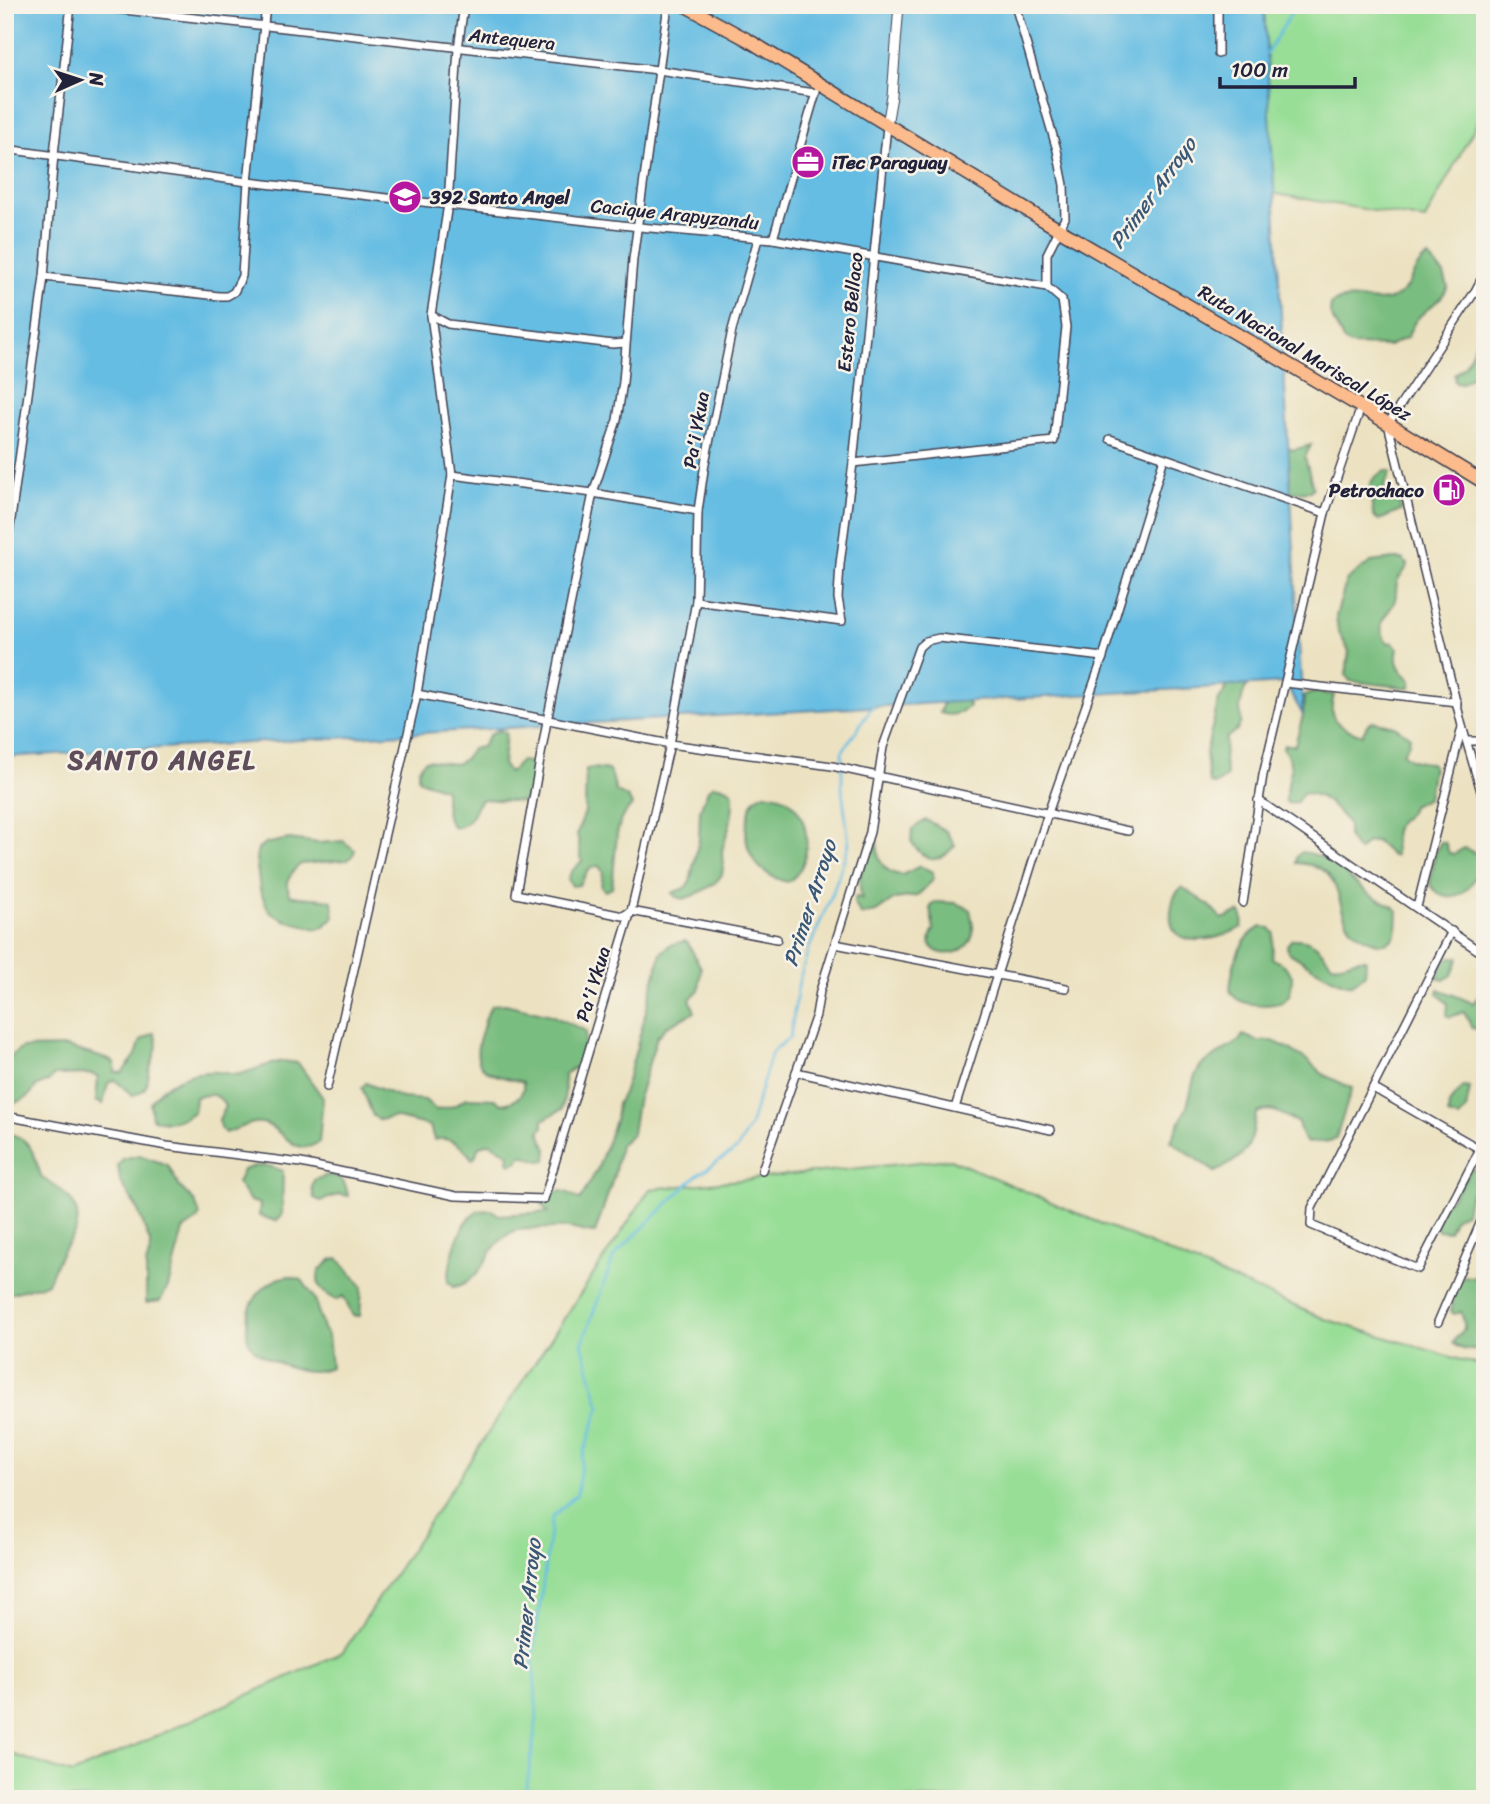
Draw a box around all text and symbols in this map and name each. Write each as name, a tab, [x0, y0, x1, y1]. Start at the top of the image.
street label: Antequera	[466, 18, 557, 60]
north arrow	[46, 46, 116, 116]
scale bar	[1220, 46, 1355, 90]
text: 100 m	[1231, 51, 1288, 89]
text: N	[80, 71, 113, 87]
water label: Primer Arroyo	[1099, 127, 1208, 257]
office icon: iTec Paraguay	[789, 143, 827, 181]
place label: iTec Paraguay	[832, 146, 949, 179]
school or university icon: 392 Santo Angel	[386, 178, 424, 216]
place label: 392 Santo Angel	[429, 181, 571, 214]
street label: Cacique Arapyzandu	[589, 189, 761, 239]
street label: Estero Bellaco	[827, 250, 873, 374]
street label: Ruta Nacional Mariscal López	[1192, 276, 1419, 431]
street label: Pa'i Ykua	[673, 388, 719, 471]
fuel station icon: Petrochaco	[1430, 471, 1468, 509]
place label: Petrochaco	[1329, 474, 1424, 507]
district label: SANTO ANGEL	[66, 737, 257, 783]
water label: Primer Arroyo	[772, 833, 849, 971]
street label: Pa'i Ykua	[566, 942, 620, 1026]
water label: Primer Arroyo	[501, 1535, 553, 1671]

